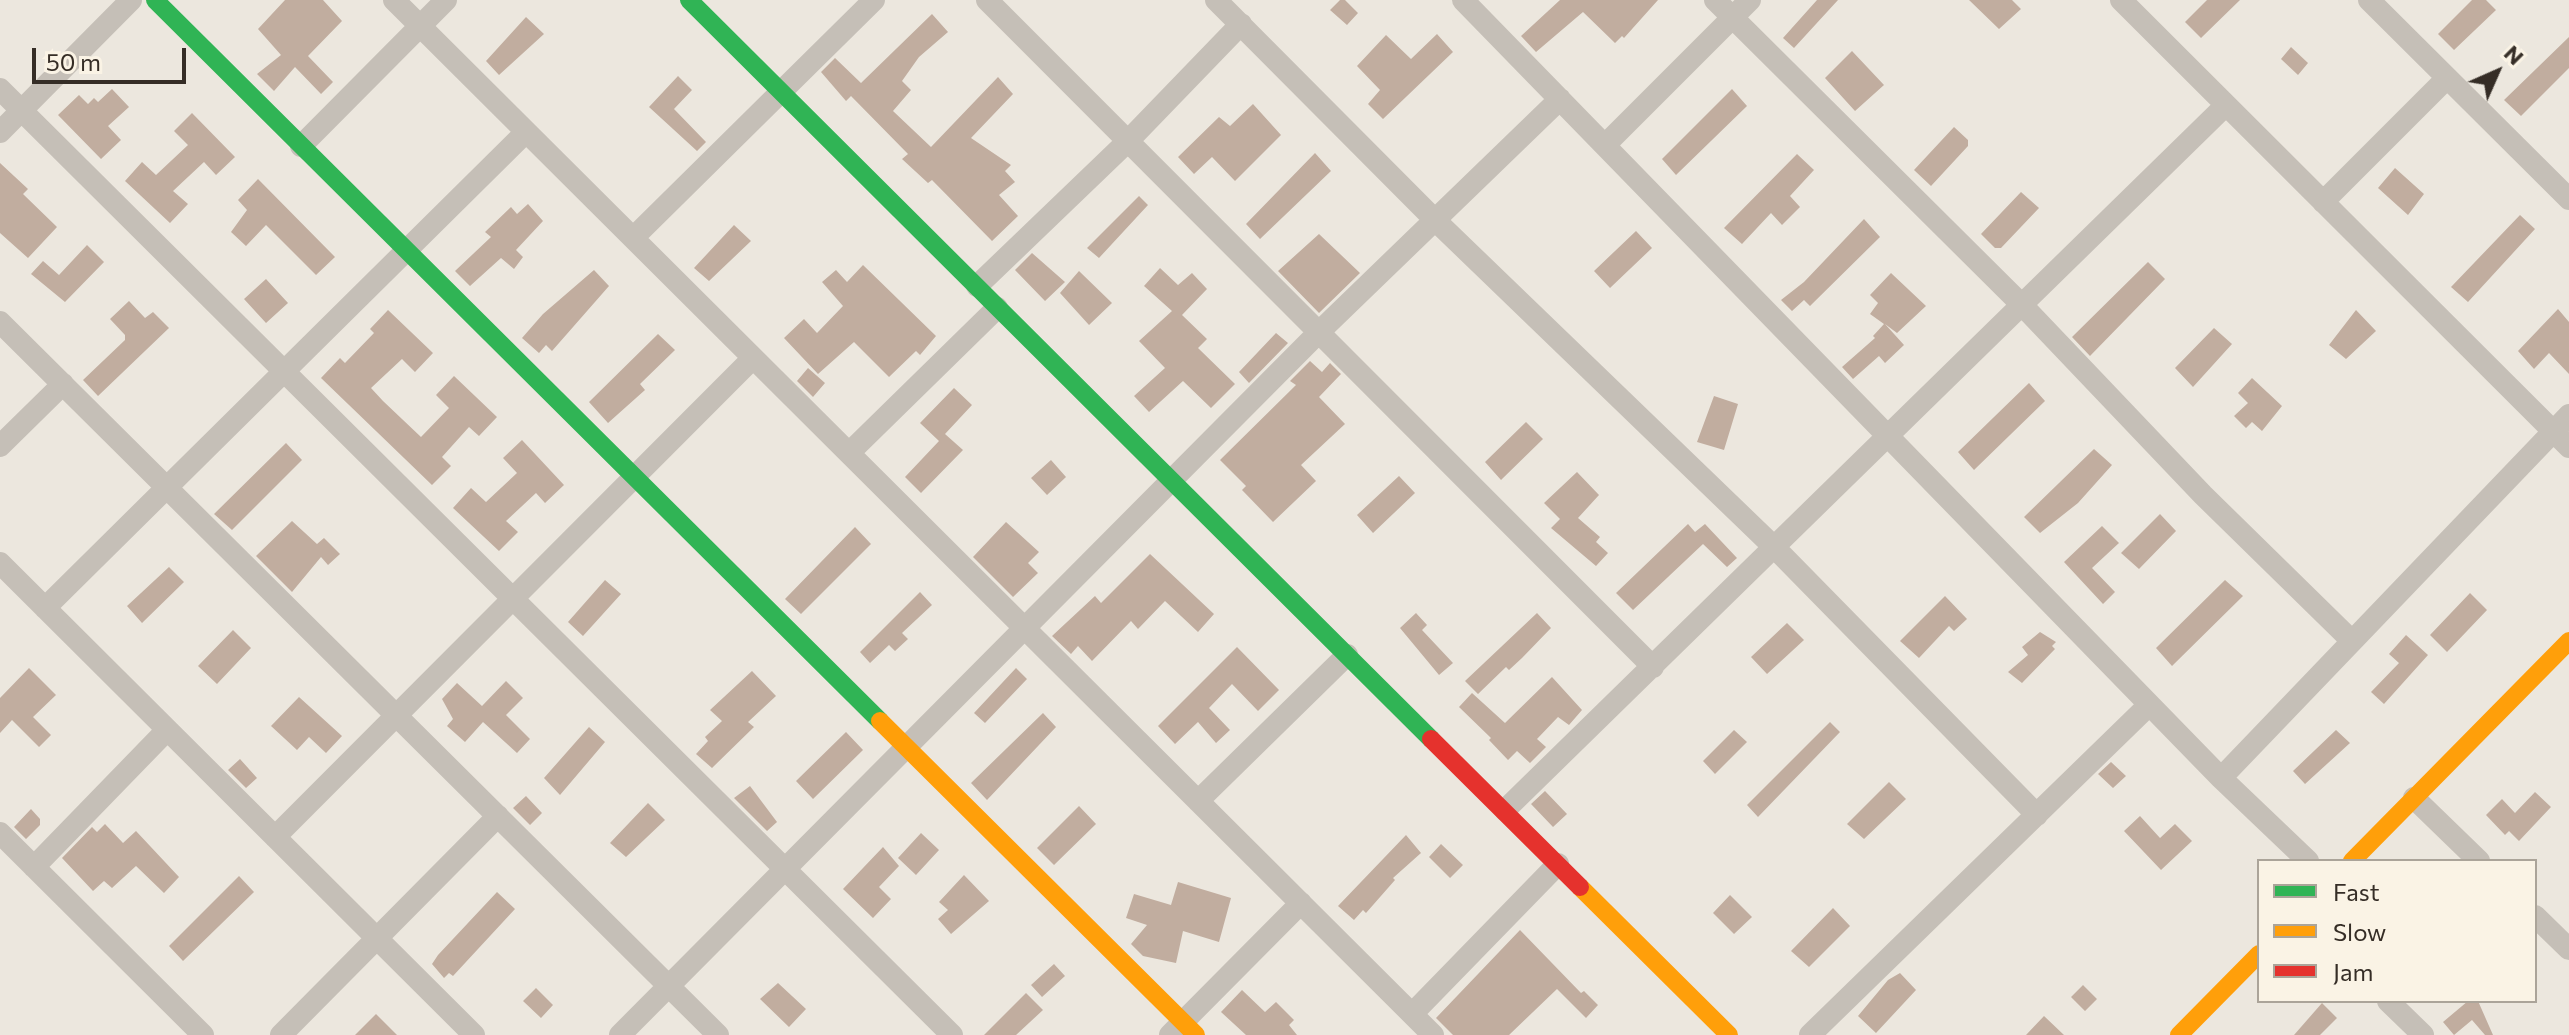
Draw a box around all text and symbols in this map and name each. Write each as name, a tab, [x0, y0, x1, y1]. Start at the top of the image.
scale bar	[36, 32, 190, 82]
north arrow	[2457, 32, 2537, 112]
text: N	[2499, 39, 2530, 70]
text: 50 m	[46, 47, 101, 76]
legend	[2257, 859, 2537, 1003]
text: Fast	[2333, 877, 2380, 906]
text: Slow	[2333, 917, 2386, 946]
text: Jam	[2333, 957, 2373, 986]

